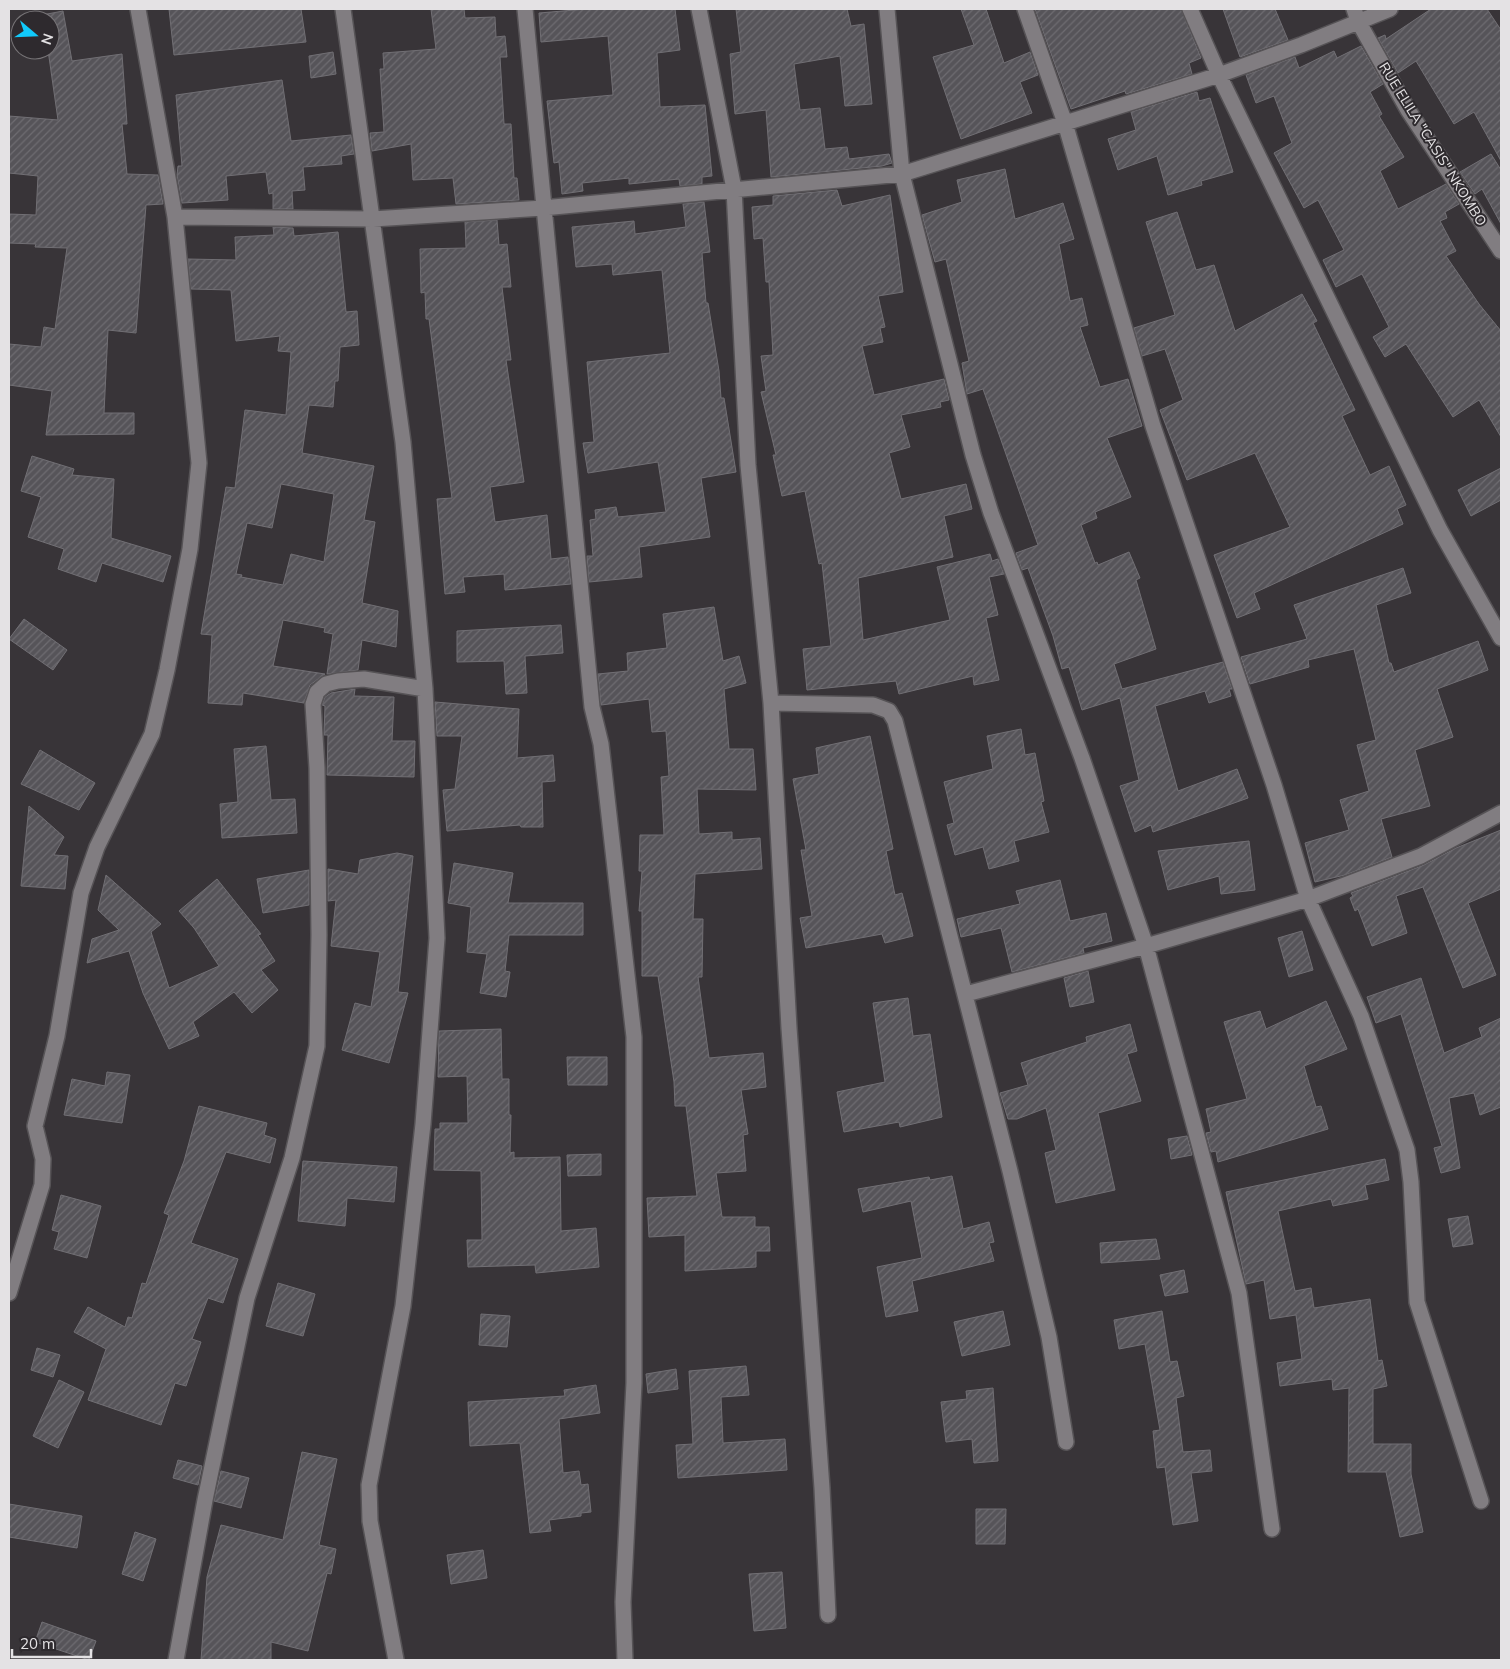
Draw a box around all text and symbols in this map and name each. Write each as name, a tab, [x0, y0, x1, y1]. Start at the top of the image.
north arrow	[10, 10, 60, 60]
text: N	[37, 31, 58, 47]
street label: RUE ELILA "CASIS" NKOMBO	[1375, 59, 1491, 229]
scale bar	[12, 1626, 91, 1658]
text: 20 m	[20, 1634, 55, 1653]

